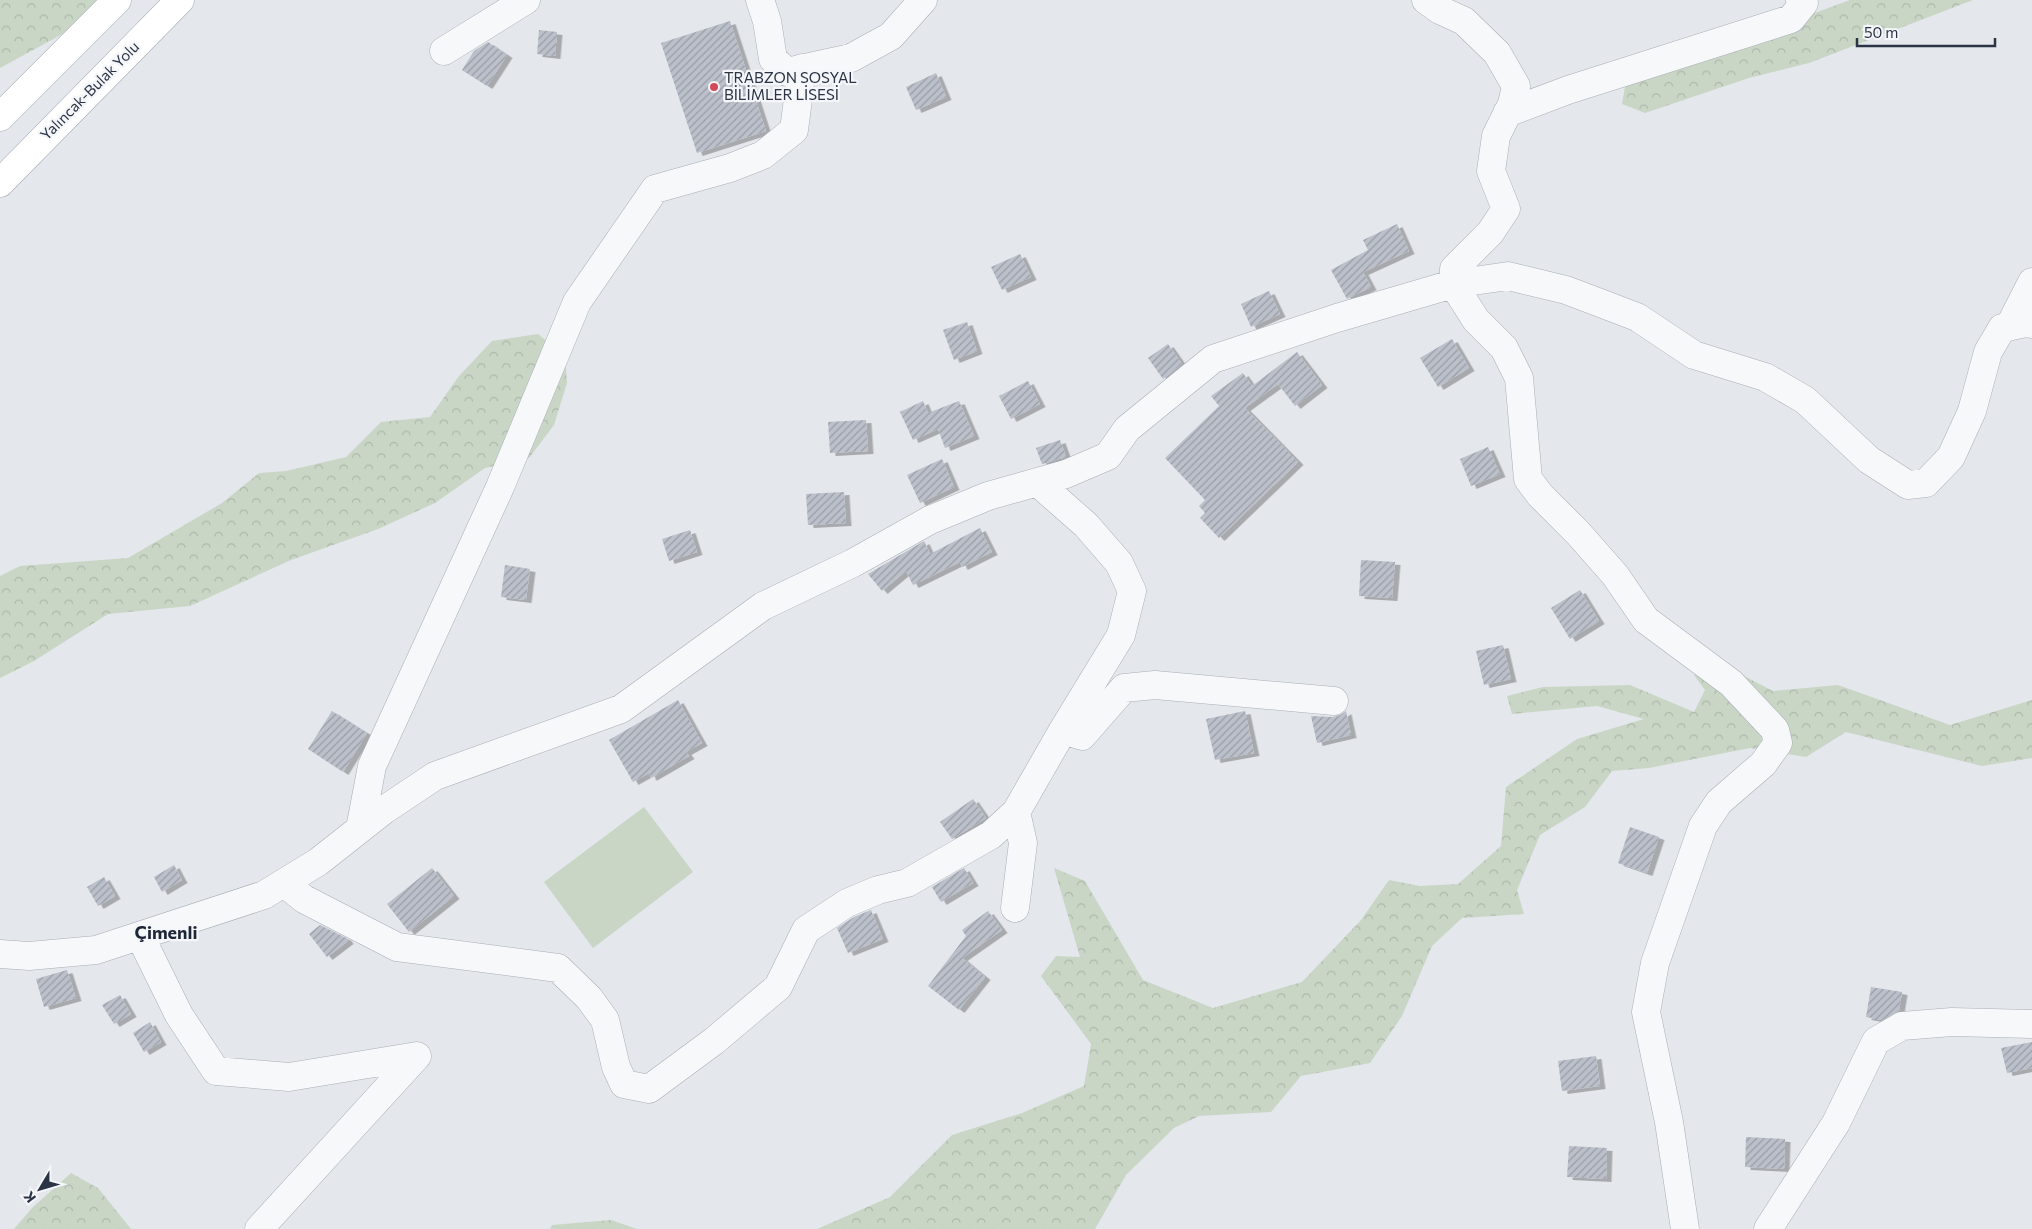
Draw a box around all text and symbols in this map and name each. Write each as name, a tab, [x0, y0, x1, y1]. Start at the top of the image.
scale bar	[1857, 15, 1994, 47]
text: 50 m	[1864, 23, 1898, 41]
street label: Yalıncak-Bulak Yolu	[36, 37, 142, 143]
place label: TRABZON SOSYAL BİLİMLER LİSESİ	[724, 68, 857, 103]
marker: TRABZON SOSYAL BİLİMLER LİSESİ	[708, 81, 720, 93]
district label: Çimenli	[135, 921, 197, 943]
north arrow	[15, 1164, 65, 1214]
text: K	[20, 1188, 39, 1206]

